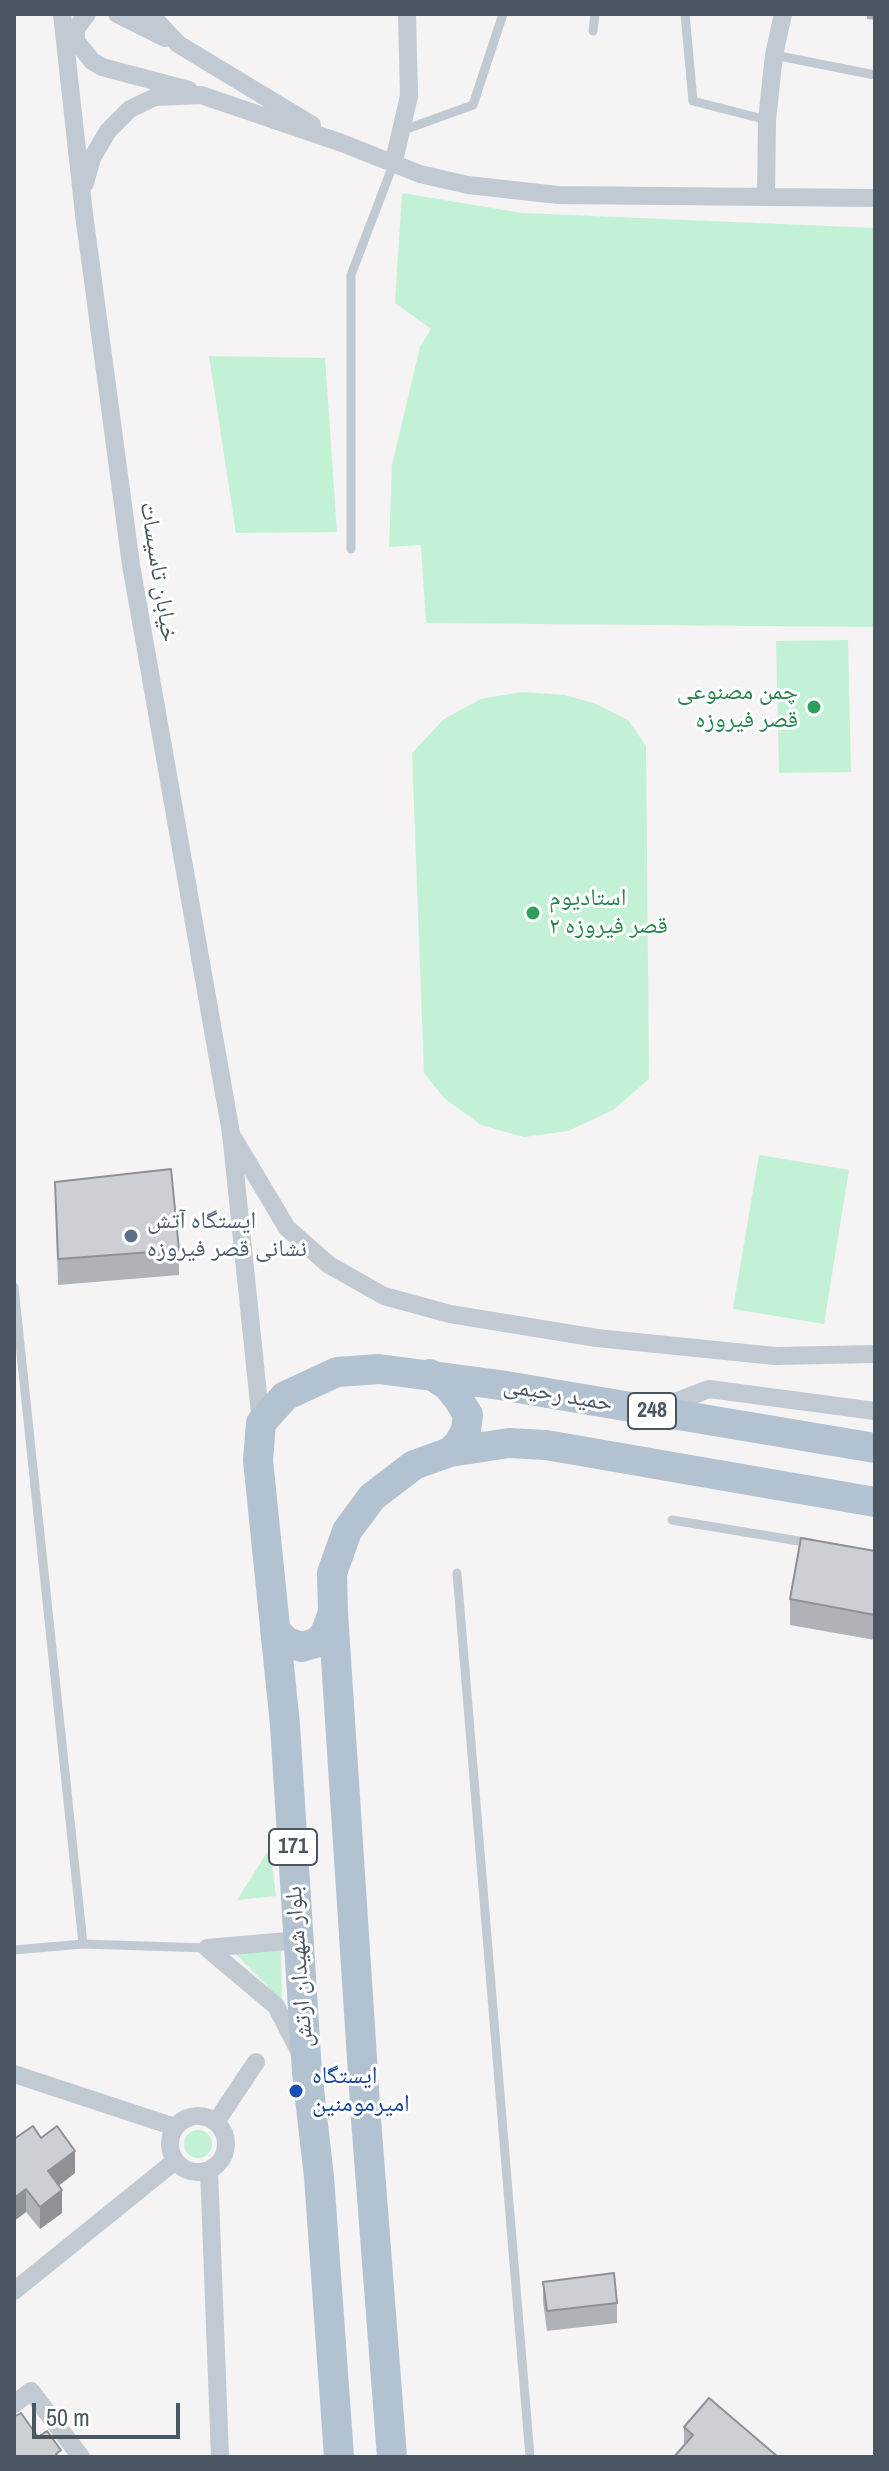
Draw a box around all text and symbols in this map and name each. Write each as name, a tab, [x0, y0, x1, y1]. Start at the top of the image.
street label: خیابان تاسیسات	[133, 500, 183, 644]
place label: چمن مصنوعی قصر فیروزه	[677, 679, 798, 735]
marker: چمن مصنوعی قصر فیروزه	[805, 698, 823, 716]
place label: استادیوم قصر فیروزه ۲	[549, 885, 668, 941]
marker: استادیوم قصر فیروزه ۲	[524, 904, 542, 922]
place label: ایستگاه آتش نشانی قصر فیروزه	[147, 1208, 307, 1264]
marker: ایستگاه آتش نشانی قصر فیروزه	[122, 1227, 140, 1245]
street label: حمید رحیمی	[501, 1371, 615, 1419]
road number: 248	[628, 1393, 676, 1429]
road number: 171	[269, 1829, 317, 1865]
street label: بلوار شهیدان ارتش	[280, 1885, 320, 2049]
place label: ایستگاه امیرمومنین	[312, 2063, 410, 2119]
marker: ایستگاه امیرمومنین	[287, 2082, 305, 2100]
scale bar	[36, 2387, 184, 2437]
text: 50 m	[46, 2401, 90, 2433]

